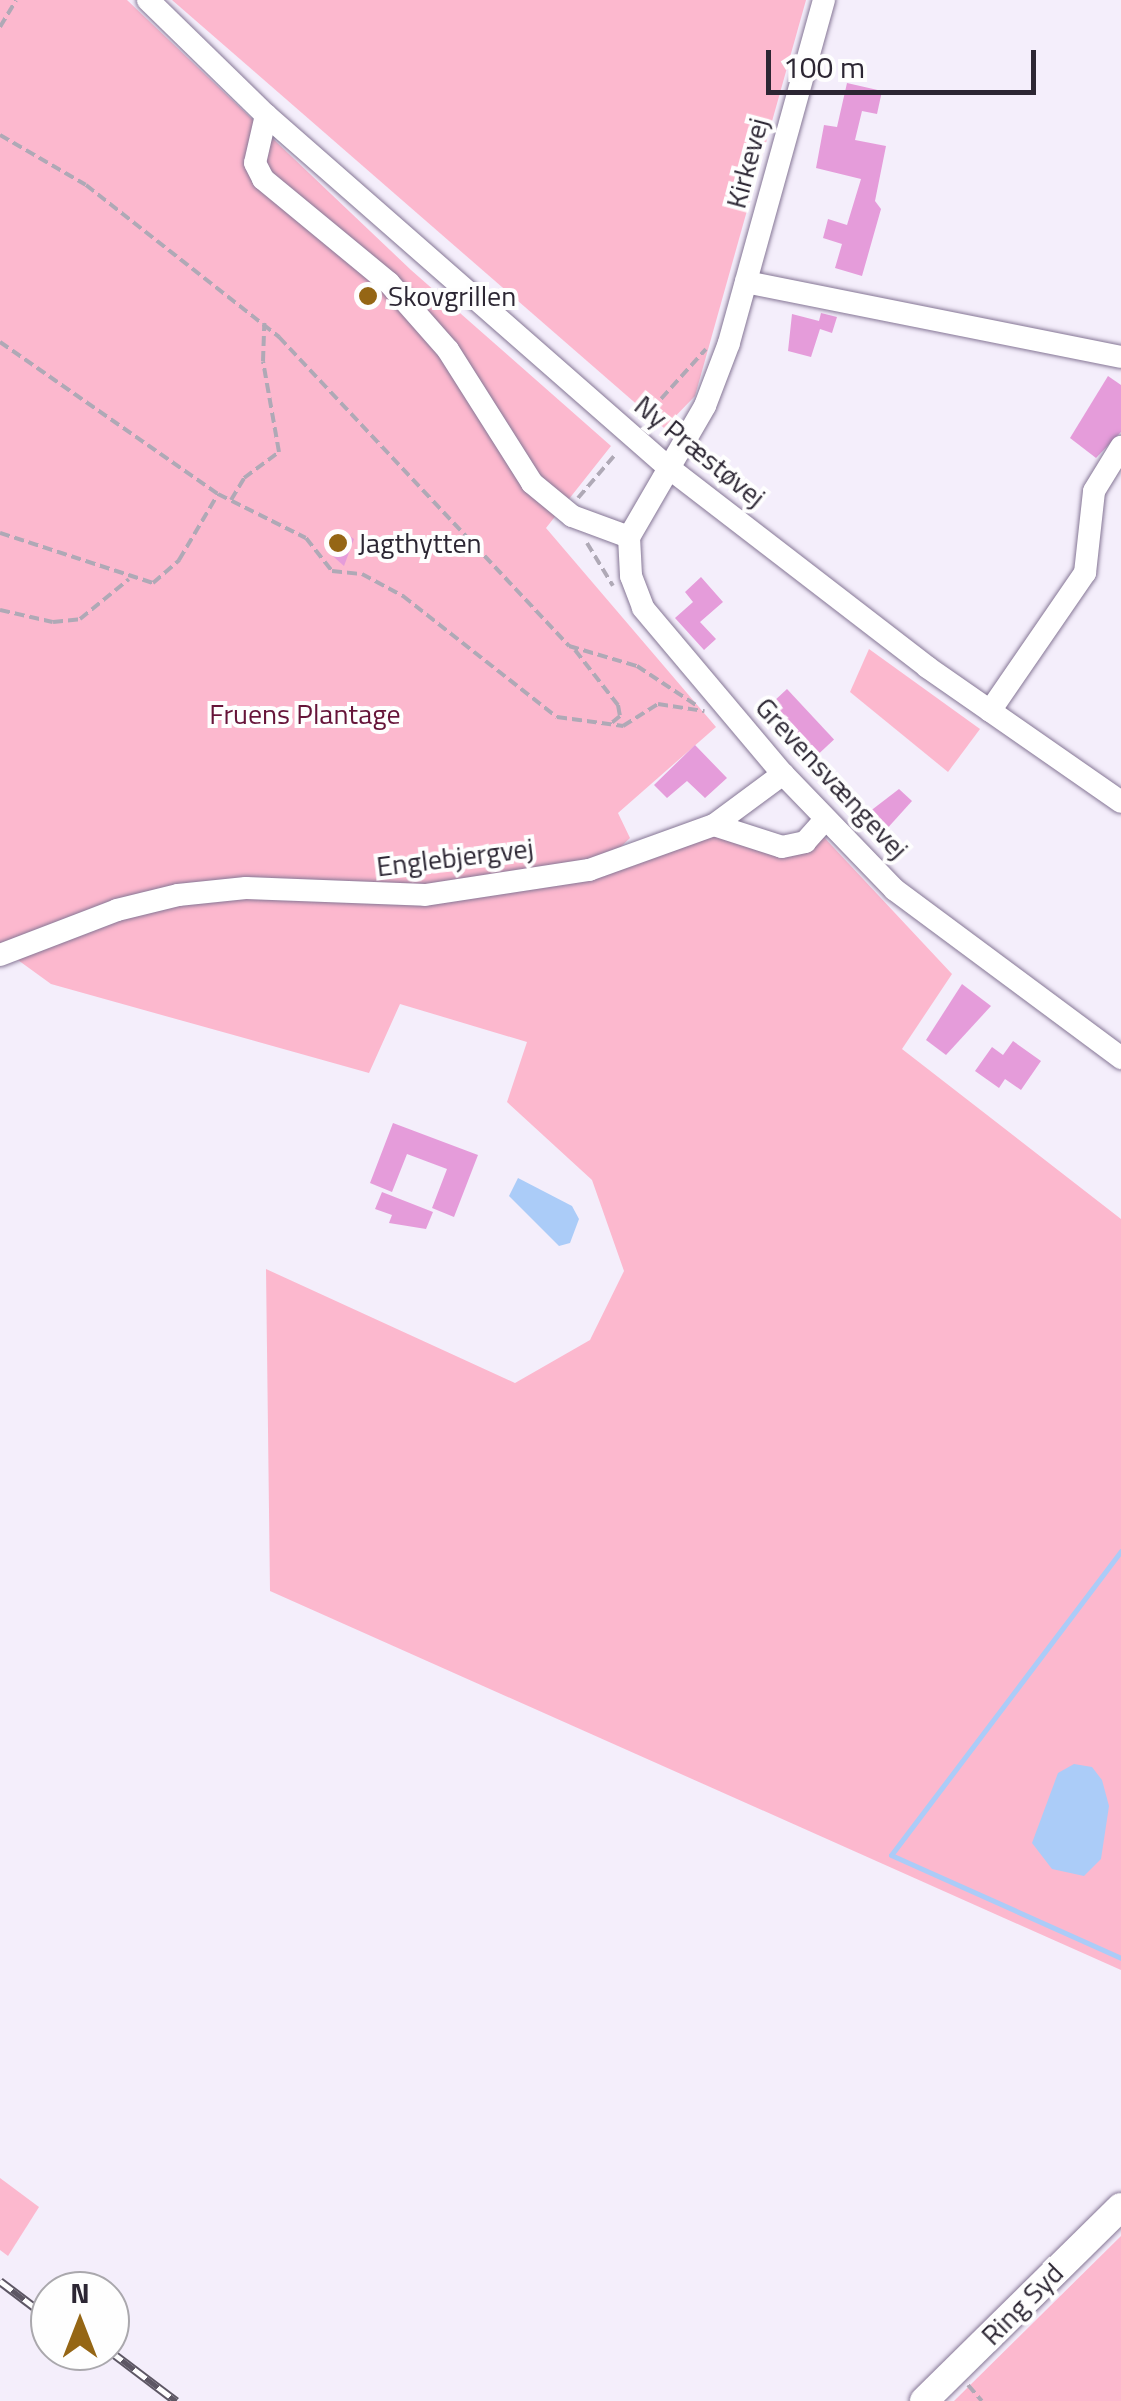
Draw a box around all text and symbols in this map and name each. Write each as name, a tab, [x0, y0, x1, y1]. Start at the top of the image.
scale bar	[771, 30, 1041, 92]
text: 100 m	[783, 44, 865, 90]
street label: Kirkevej	[719, 114, 775, 212]
place label: Skovgrillen	[388, 279, 516, 313]
marker: Skovgrillen	[357, 285, 379, 307]
street label: Ny Præstøvej	[628, 388, 772, 514]
place label: Jagthytten	[358, 526, 482, 560]
marker: Jagthytten	[327, 532, 349, 554]
street label: Grevensvængevej	[749, 690, 915, 866]
park label: Fruens Plantage	[209, 697, 401, 731]
street label: Englebjergvej	[375, 831, 535, 883]
street label: Ring Syd	[974, 2256, 1070, 2352]
north arrow	[30, 2271, 130, 2371]
text: N	[70, 2271, 90, 2314]

